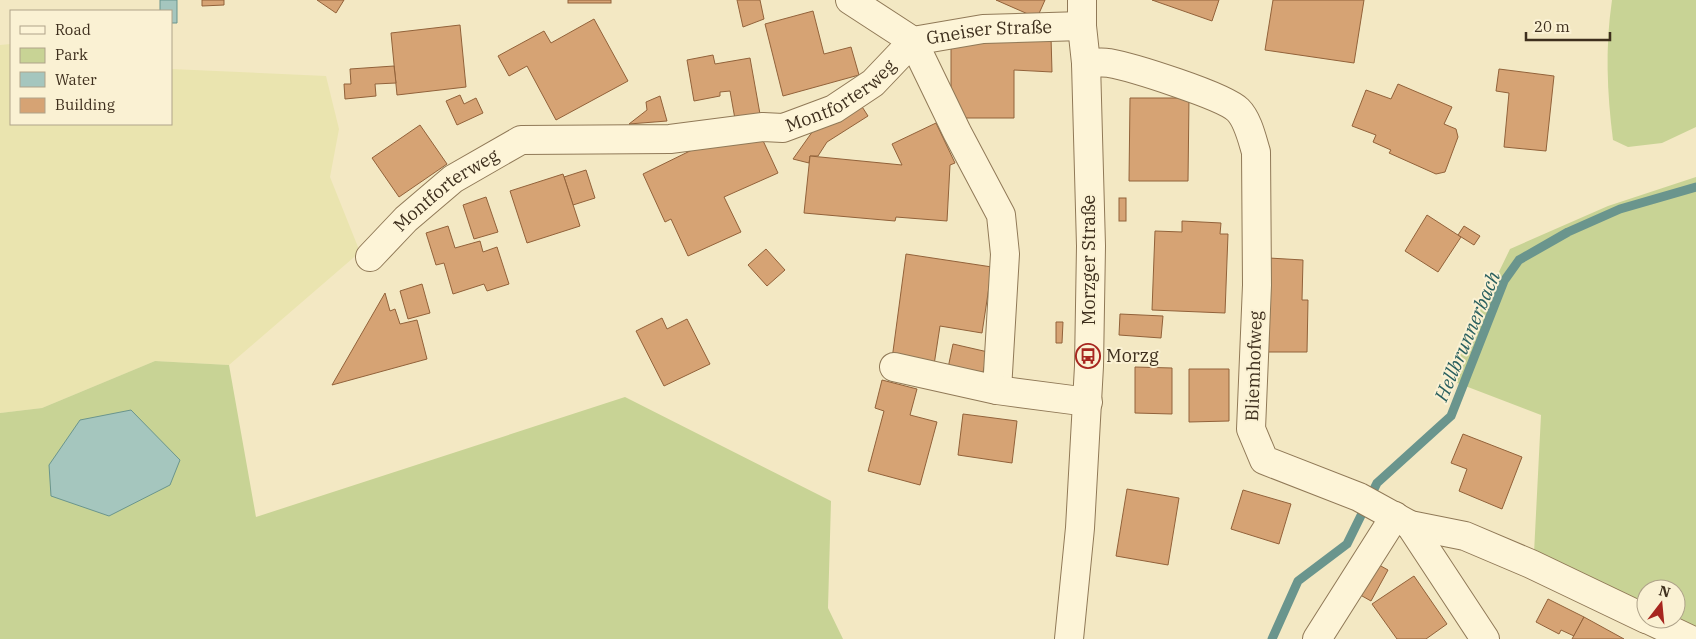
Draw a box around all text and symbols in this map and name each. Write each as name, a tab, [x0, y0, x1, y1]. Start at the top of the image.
legend	[10, 10, 172, 125]
scale bar	[1526, 10, 1610, 42]
street label: Gneiser Straße	[924, 15, 1052, 50]
text: 20 m	[1534, 17, 1570, 36]
text: Road	[55, 20, 91, 39]
text: Park	[55, 45, 88, 64]
street label: Montforterweg	[782, 54, 901, 137]
text: Water	[55, 70, 97, 89]
text: Building	[55, 95, 115, 114]
street label: Montforterweg	[388, 143, 503, 236]
street label: Morzger Straße	[1077, 195, 1100, 325]
water label: Hellbrunnerbach	[1428, 267, 1505, 406]
street label: Bliemhofweg	[1240, 310, 1267, 422]
bus stop icon: Morzg	[1075, 343, 1101, 369]
place label: Morzg	[1106, 344, 1159, 367]
north arrow	[1636, 579, 1686, 629]
text: N	[1657, 581, 1672, 602]

